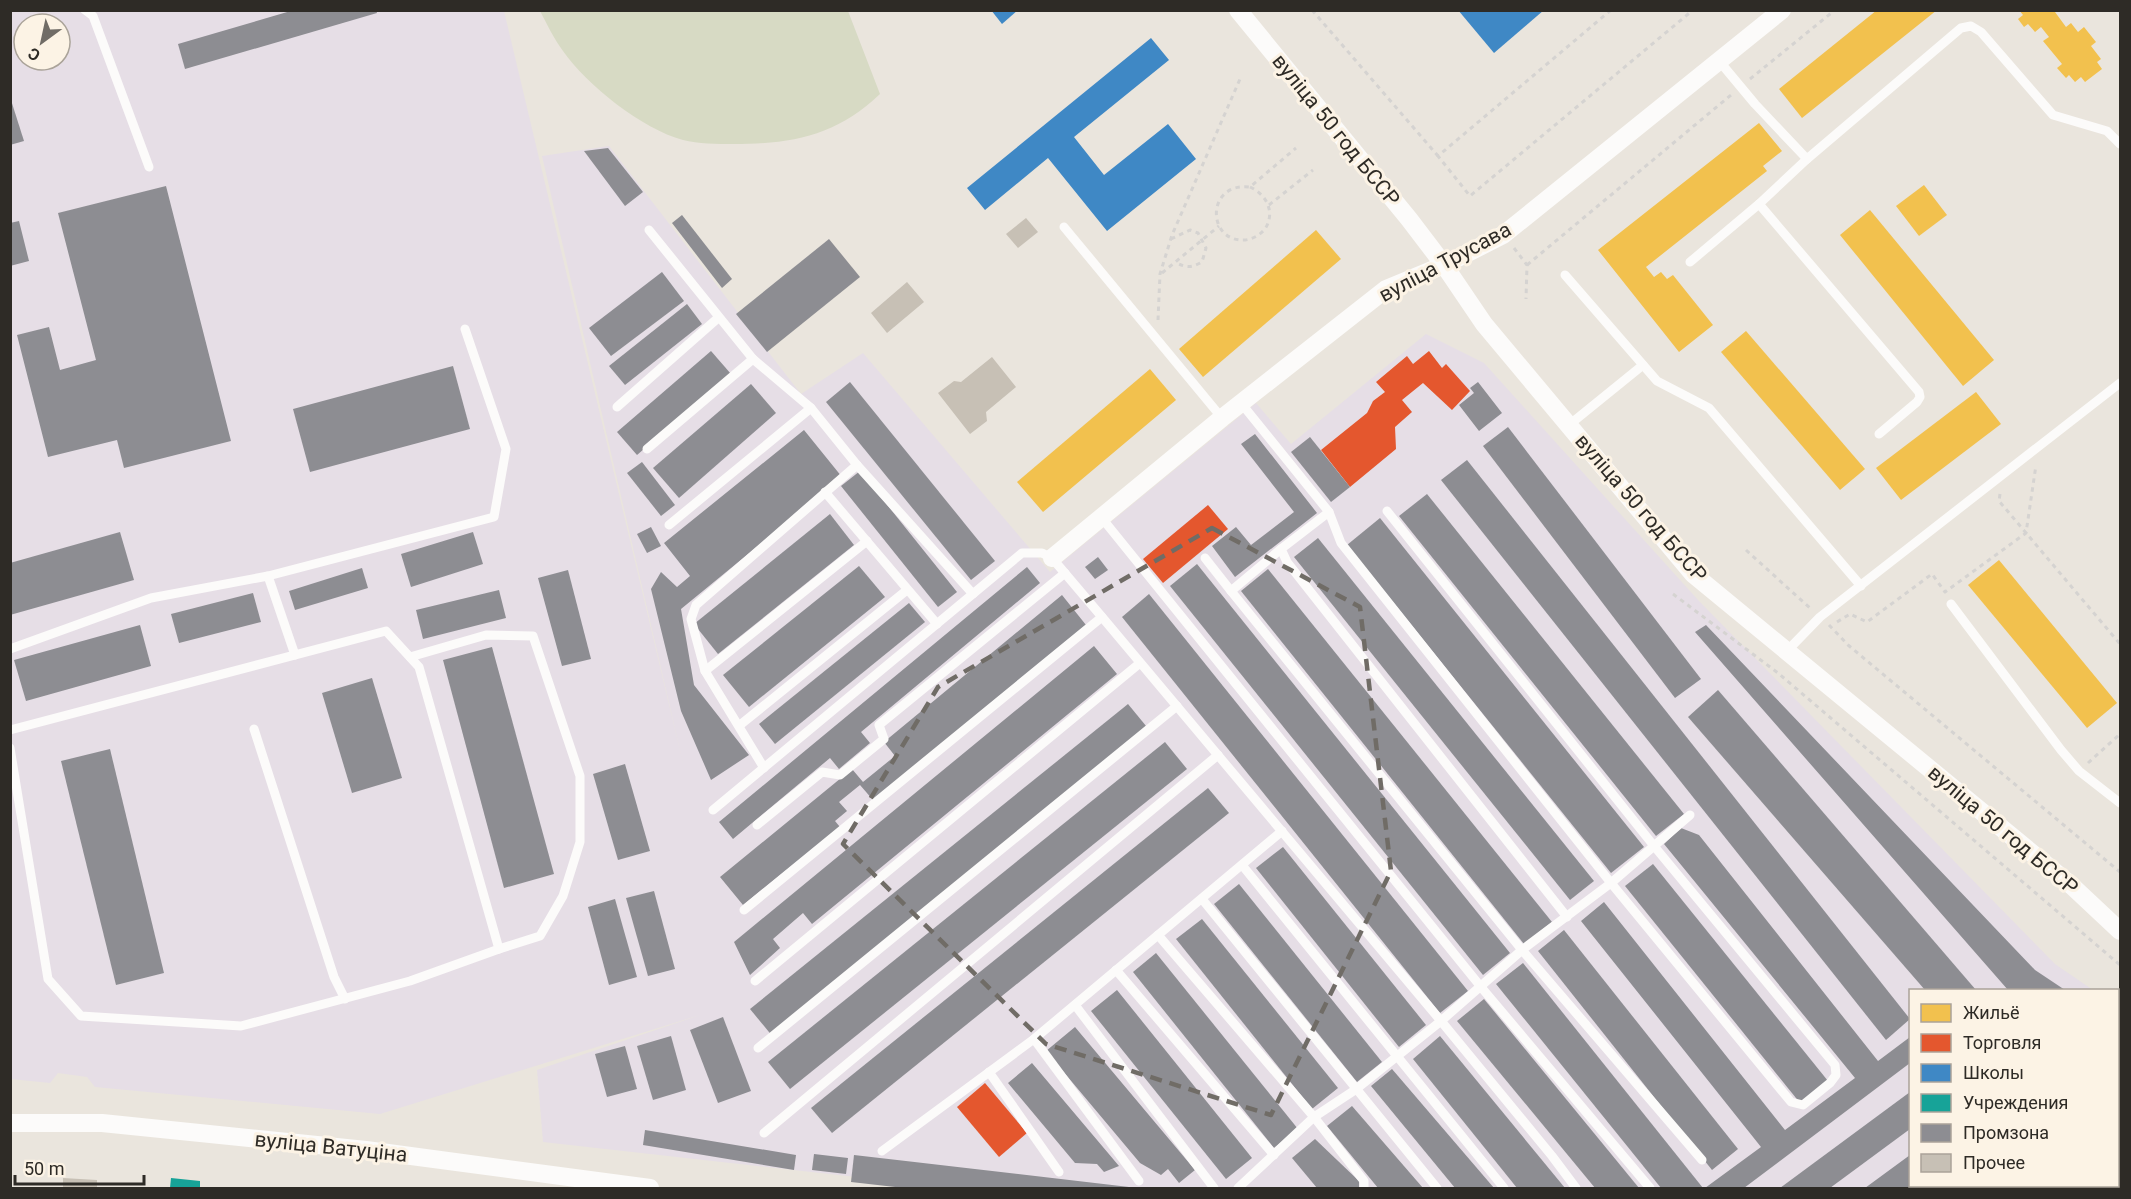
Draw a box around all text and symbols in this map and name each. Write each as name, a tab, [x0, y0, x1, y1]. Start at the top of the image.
north arrow	[12, 12, 72, 72]
text: С	[25, 43, 44, 65]
street label: вуліца 50 год БССР	[1267, 49, 1405, 211]
street label: вуліца Трусава	[1375, 217, 1515, 307]
street label: вуліца 50 год БССР	[1570, 429, 1712, 587]
street label: вуліца 50 год БССР	[1923, 760, 2083, 900]
legend	[1909, 989, 2119, 1187]
text: Жильё	[1963, 1002, 2019, 1023]
text: Торговля	[1963, 1032, 2041, 1053]
text: Школы	[1963, 1062, 2024, 1083]
text: Учреждения	[1963, 1092, 2068, 1113]
text: Промзона	[1963, 1122, 2049, 1143]
street label: вуліца Ватуціна	[254, 1127, 408, 1167]
scale bar	[15, 1148, 144, 1186]
text: Прочее	[1963, 1152, 2025, 1173]
text: 50 m	[24, 1158, 64, 1179]

